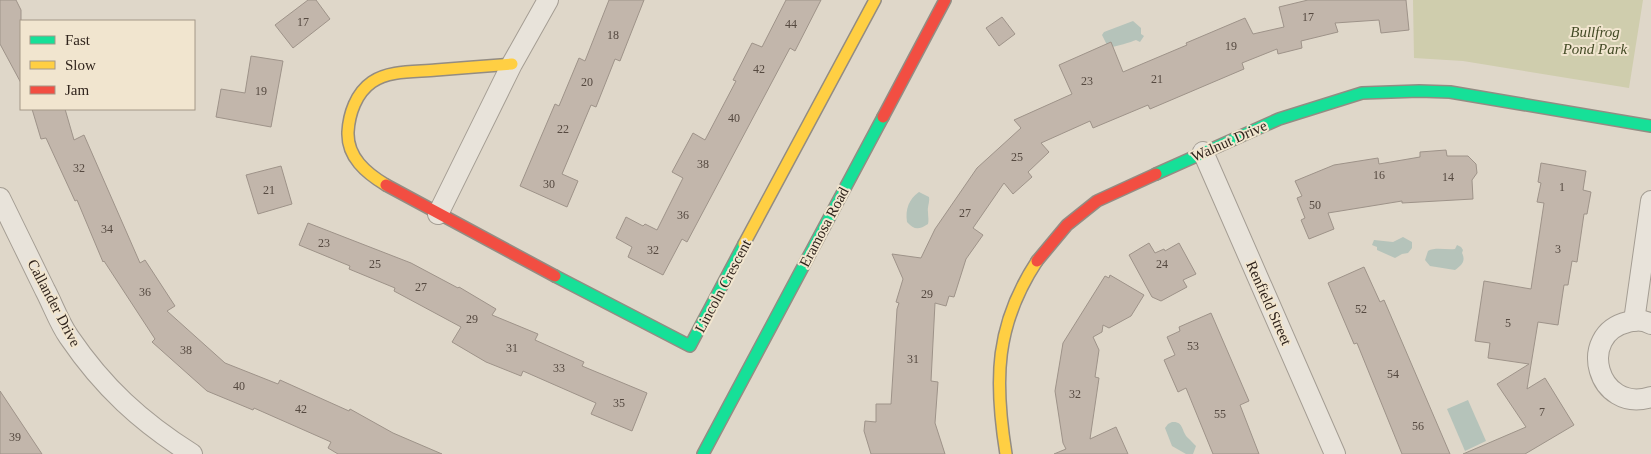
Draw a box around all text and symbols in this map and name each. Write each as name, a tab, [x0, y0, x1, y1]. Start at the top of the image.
house number: 17	[1302, 10, 1314, 24]
house number: 17	[297, 15, 309, 29]
house number: 44	[785, 17, 797, 31]
legend	[20, 20, 195, 110]
park label: Bullfrog Pond Park	[1562, 24, 1628, 57]
house number: 18	[607, 28, 619, 42]
text: Fast	[65, 32, 91, 48]
house number: 19	[1225, 39, 1237, 53]
text: Slow	[65, 57, 96, 73]
house number: 42	[753, 62, 765, 76]
house number: 21	[1151, 72, 1163, 86]
house number: 23	[1081, 74, 1093, 88]
house number: 20	[581, 75, 593, 89]
text: Jam	[65, 82, 89, 98]
house number: 19	[255, 84, 267, 98]
house number: 40	[728, 111, 740, 125]
street label: Walnut Drive	[1189, 117, 1269, 165]
house number: 22	[557, 122, 569, 136]
house number: 25	[1011, 150, 1023, 164]
house number: 38	[697, 157, 709, 171]
house number: 32	[73, 161, 85, 175]
house number: 16	[1373, 168, 1385, 182]
house number: 14	[1442, 170, 1454, 184]
house number: 30	[543, 177, 555, 191]
house number: 1	[1559, 180, 1565, 194]
house number: 21	[263, 183, 275, 197]
street label: Eramosa Road	[796, 184, 852, 270]
house number: 50	[1309, 198, 1321, 212]
house number: 27	[959, 206, 971, 220]
house number: 36	[677, 208, 689, 222]
house number: 34	[101, 222, 113, 236]
house number: 23	[318, 236, 330, 250]
street label: Lincoln Crescent	[692, 236, 755, 335]
house number: 3	[1555, 242, 1561, 256]
house number: 32	[647, 243, 659, 257]
street label: Callander Drive	[24, 257, 84, 350]
house number: 25	[369, 257, 381, 271]
house number: 24	[1156, 257, 1168, 271]
street label: Renfield Street	[1243, 258, 1295, 348]
house number: 27	[415, 280, 427, 294]
house number: 36	[139, 285, 151, 299]
house number: 29	[921, 287, 933, 301]
house number: 52	[1355, 302, 1367, 316]
house number: 29	[466, 312, 478, 326]
house number: 5	[1505, 316, 1511, 330]
house number: 53	[1187, 339, 1199, 353]
house number: 31	[506, 341, 518, 355]
house number: 38	[180, 343, 192, 357]
house number: 31	[907, 352, 919, 366]
house number: 33	[553, 361, 565, 375]
house number: 54	[1387, 367, 1399, 381]
house number: 40	[233, 379, 245, 393]
house number: 32	[1069, 387, 1081, 401]
house number: 35	[613, 396, 625, 410]
house number: 42	[295, 402, 307, 416]
house number: 7	[1539, 405, 1545, 419]
house number: 55	[1214, 407, 1226, 421]
house number: 56	[1412, 419, 1424, 433]
house number: 39	[9, 430, 21, 444]

